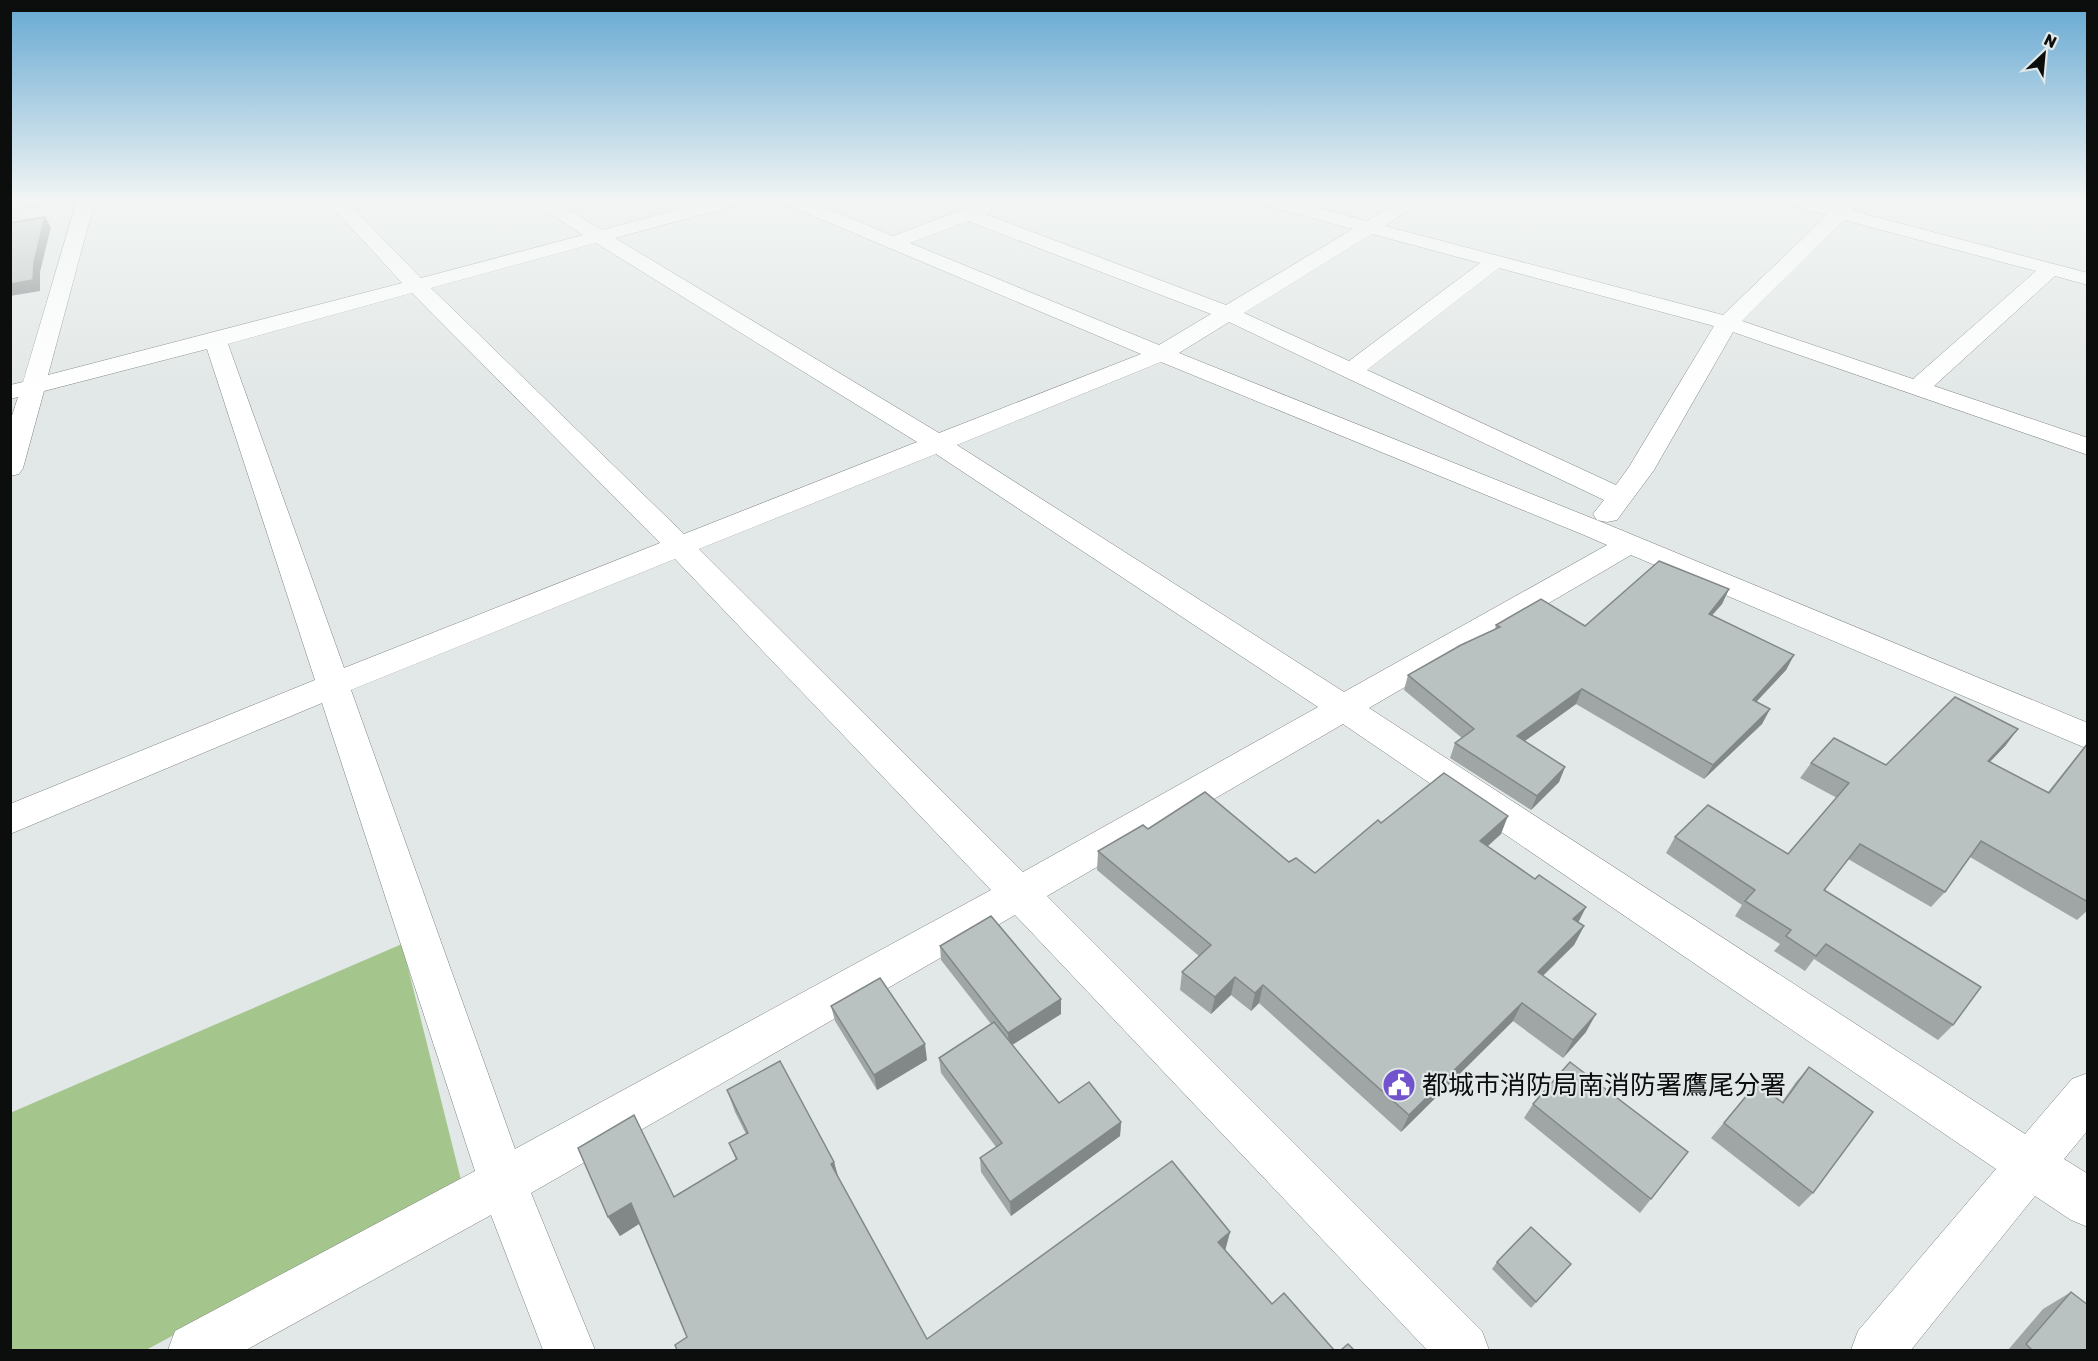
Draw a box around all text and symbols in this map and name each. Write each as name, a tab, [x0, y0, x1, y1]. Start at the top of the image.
north arrow	[2014, 24, 2074, 84]
text: N	[2041, 30, 2060, 52]
public building icon: 都城市消防局南消防署鷹尾分署	[1381, 1067, 1417, 1103]
place label: 都城市消防局南消防署鷹尾分署	[1422, 1070, 1786, 1101]

